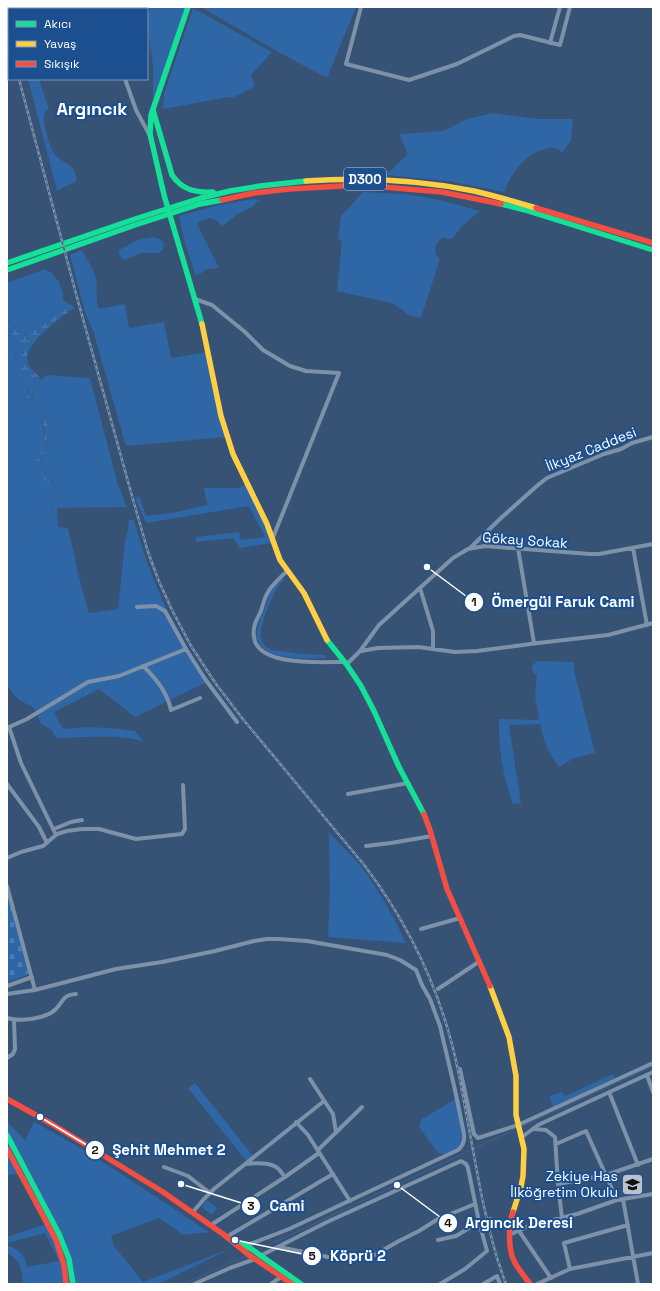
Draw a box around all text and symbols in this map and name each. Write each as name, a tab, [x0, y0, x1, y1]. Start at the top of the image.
legend	[8, 8, 148, 80]
text: Akıcı	[44, 16, 71, 32]
text: Yavaş	[44, 36, 76, 52]
text: Sıkışık	[44, 56, 80, 72]
district label: Argıncık	[56, 97, 128, 120]
road number: D300	[344, 168, 386, 190]
street label: İlkyaz Caddesi	[543, 423, 639, 475]
street label: Gökay Sokak	[482, 528, 569, 552]
callout: Ömergül Faruk Cami	[464, 588, 643, 615]
text: Ömergül Faruk Cami	[491, 592, 635, 611]
text: 1	[471, 594, 477, 610]
callout: Şehit Mehmet 2	[85, 1136, 234, 1163]
text: Şehit Mehmet 2	[112, 1140, 226, 1159]
text: 2	[91, 1142, 99, 1158]
place label: Zekiye Has İlköğretim Okulu	[510, 1167, 618, 1201]
school or university icon: Zekiye Has İlköğretim Okulu	[620, 1171, 646, 1197]
callout: Cami	[241, 1192, 312, 1219]
text: Cami	[269, 1196, 305, 1215]
text: 3	[247, 1198, 255, 1214]
callout: Argıncık Deresi	[438, 1209, 581, 1236]
text: Argıncık Deresi	[465, 1213, 573, 1232]
text: 4	[444, 1215, 452, 1231]
callout: Köprü 2	[302, 1243, 394, 1270]
text: Köprü 2	[330, 1246, 386, 1265]
text: 5	[308, 1248, 316, 1264]

